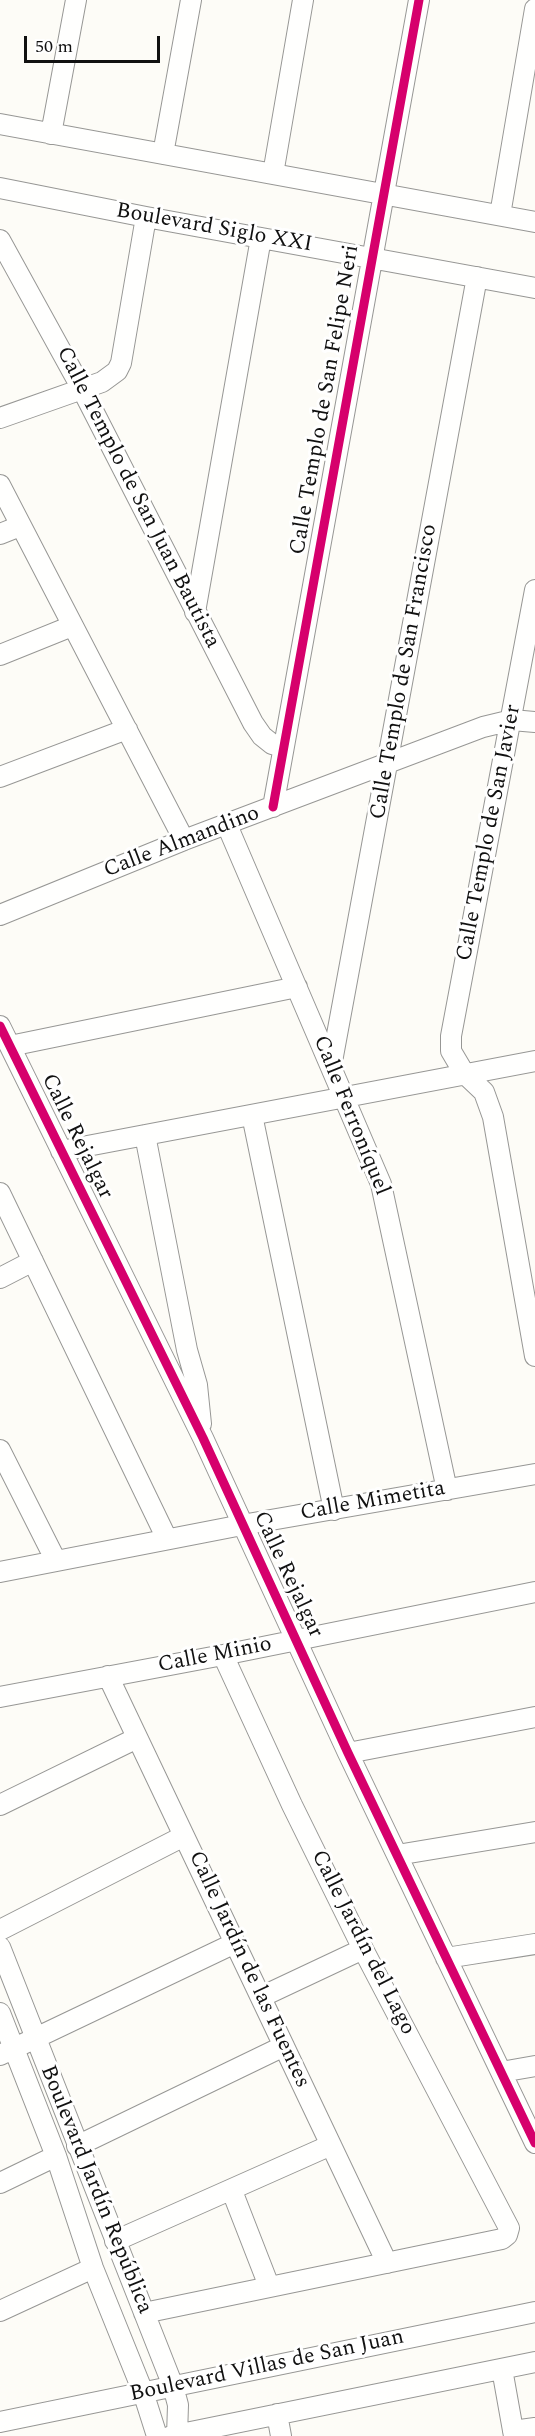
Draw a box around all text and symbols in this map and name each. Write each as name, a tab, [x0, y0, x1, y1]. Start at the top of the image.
scale bar	[27, 24, 164, 62]
text: 50 m	[35, 33, 73, 60]
street label: Boulevard Siglo XXI	[114, 199, 314, 259]
street label: Calle Templo de San Felipe Neri	[286, 243, 366, 557]
street label: Calle Templo de San Juan Bautista	[49, 343, 225, 653]
street label: Calle Templo de San Francisco	[366, 522, 444, 822]
street label: Calle Templo de San Javier	[452, 703, 528, 963]
street label: Calle Almandino	[100, 801, 264, 885]
street label: Calle Ferroníquel	[306, 1032, 394, 1200]
street label: Calle Rejalgar	[34, 1070, 118, 1204]
street label: Calle Mimetita	[299, 1476, 447, 1528]
street label: Calle Rejalgar	[246, 1508, 328, 1642]
street label: Calle Minio	[156, 1632, 274, 1680]
street label: Calle Jardín del Lago	[304, 1846, 420, 2040]
street label: Calle Jardín de las Fuentes	[181, 1847, 315, 2093]
street label: Boulevard Jardín República	[33, 2062, 157, 2318]
street label: Boulevard Villas de San Juan	[127, 2325, 407, 2409]

